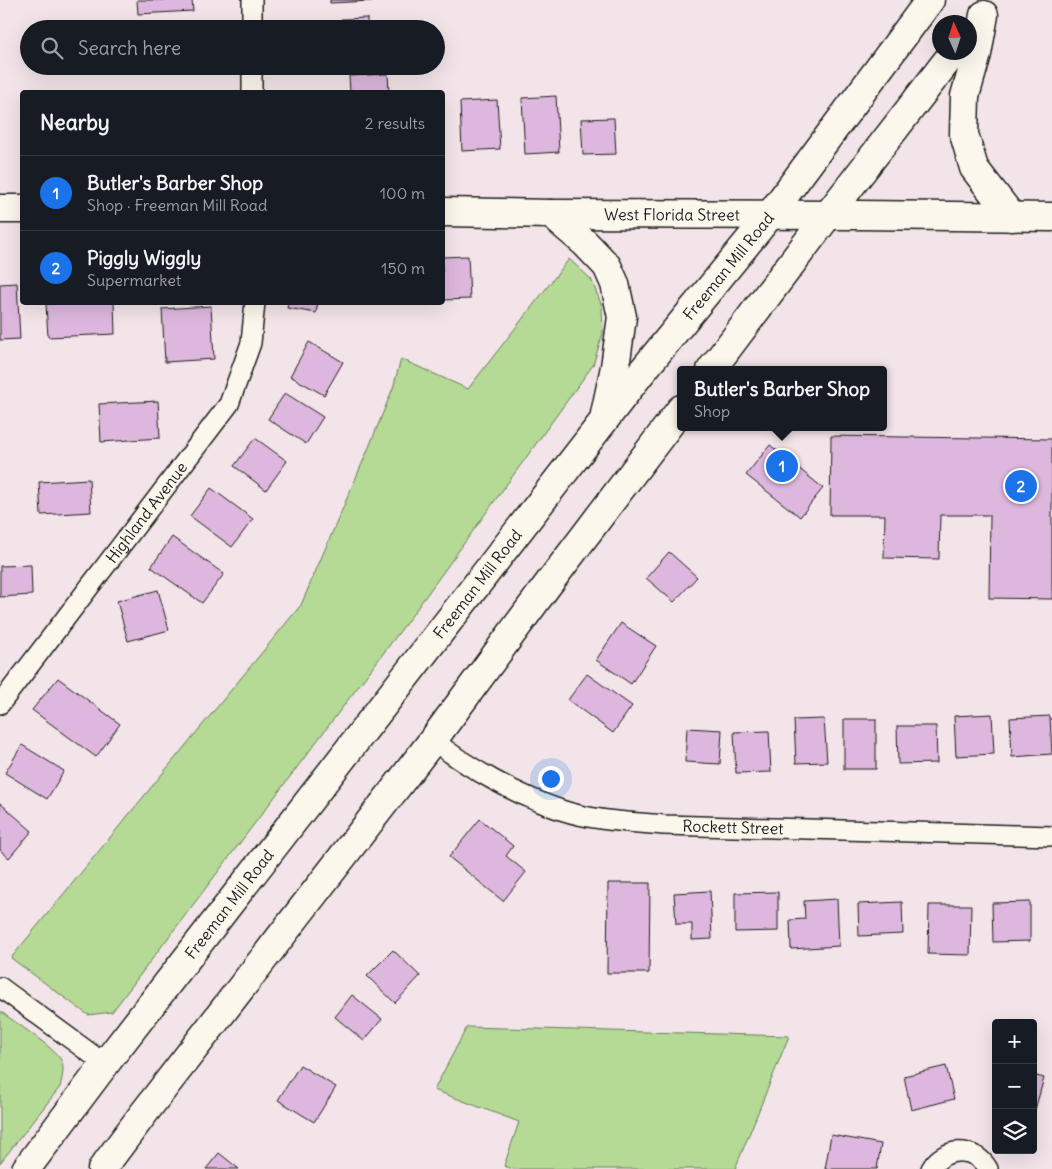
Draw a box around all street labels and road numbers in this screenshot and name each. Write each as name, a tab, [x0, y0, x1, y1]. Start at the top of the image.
street label: West Florida Street	[604, 204, 741, 225]
street label: Freeman Mill Road	[678, 208, 778, 324]
street label: Highland Avenue	[101, 458, 191, 567]
street label: Freeman Mill Road	[429, 525, 526, 643]
street label: Rockett Street	[682, 816, 785, 838]
street label: Freeman Mill Road	[180, 845, 278, 963]

